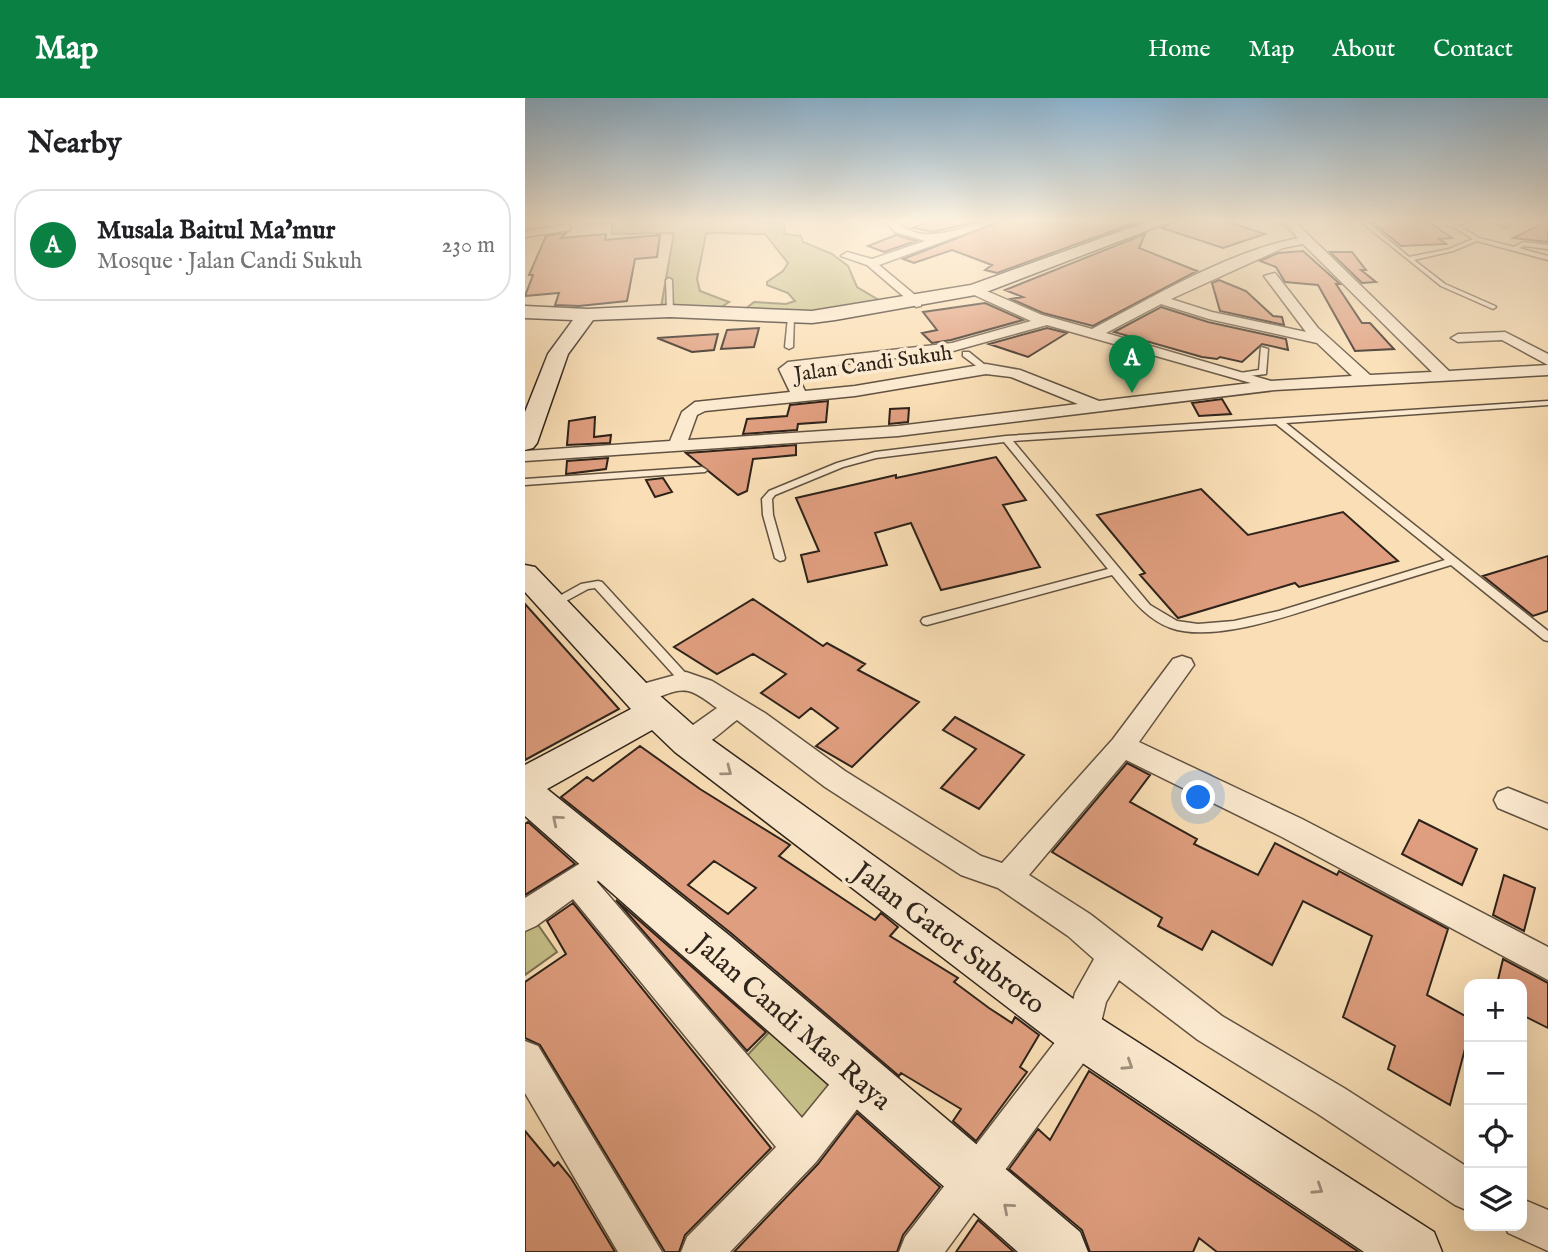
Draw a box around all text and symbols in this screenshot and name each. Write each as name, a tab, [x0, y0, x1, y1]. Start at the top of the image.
text: Map	[35, 28, 98, 70]
text: Home	[1148, 34, 1211, 65]
text: Map	[1249, 34, 1295, 65]
text: About	[1333, 34, 1395, 65]
text: Contact	[1433, 34, 1513, 65]
text: Nearby	[28, 125, 121, 163]
text: Musala Baitul Ma'mur	[97, 214, 335, 247]
text: A	[45, 231, 61, 260]
text: 230 m	[442, 231, 495, 260]
text: Mosque · Jalan Candi Sukuh	[97, 247, 362, 276]
pin: A	[1109, 335, 1155, 393]
street label: Jalan Candi Sukuh	[790, 340, 954, 389]
one-way arrow	[719, 763, 732, 775]
your location	[1181, 780, 1215, 814]
one-way arrow	[552, 816, 565, 828]
street label: Jalan Gatot Subroto	[843, 853, 1052, 1023]
street label: Jalan Candi Mas Raya	[682, 925, 899, 1119]
map controls	[1464, 979, 1527, 1231]
button: +	[1464, 979, 1527, 1042]
button: −	[1464, 1042, 1527, 1105]
one-way arrow	[1120, 1057, 1133, 1070]
button: locate	[1464, 1105, 1527, 1168]
button: layers	[1464, 1168, 1527, 1231]
one-way arrow	[1310, 1181, 1323, 1194]
one-way arrow	[1004, 1204, 1017, 1216]

